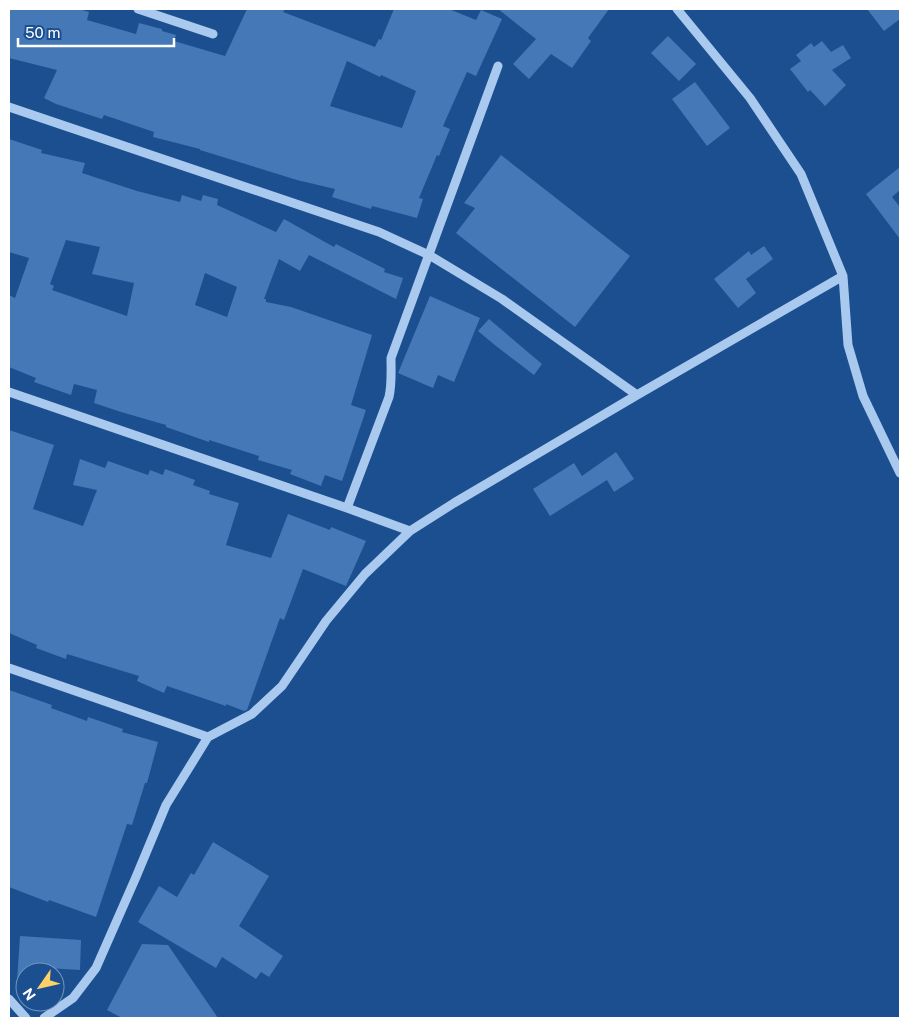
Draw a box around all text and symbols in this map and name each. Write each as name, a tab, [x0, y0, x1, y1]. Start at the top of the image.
scale bar	[18, 15, 174, 47]
text: 50 m	[25, 24, 60, 41]
north arrow	[15, 962, 65, 1012]
text: N	[20, 985, 39, 1003]

